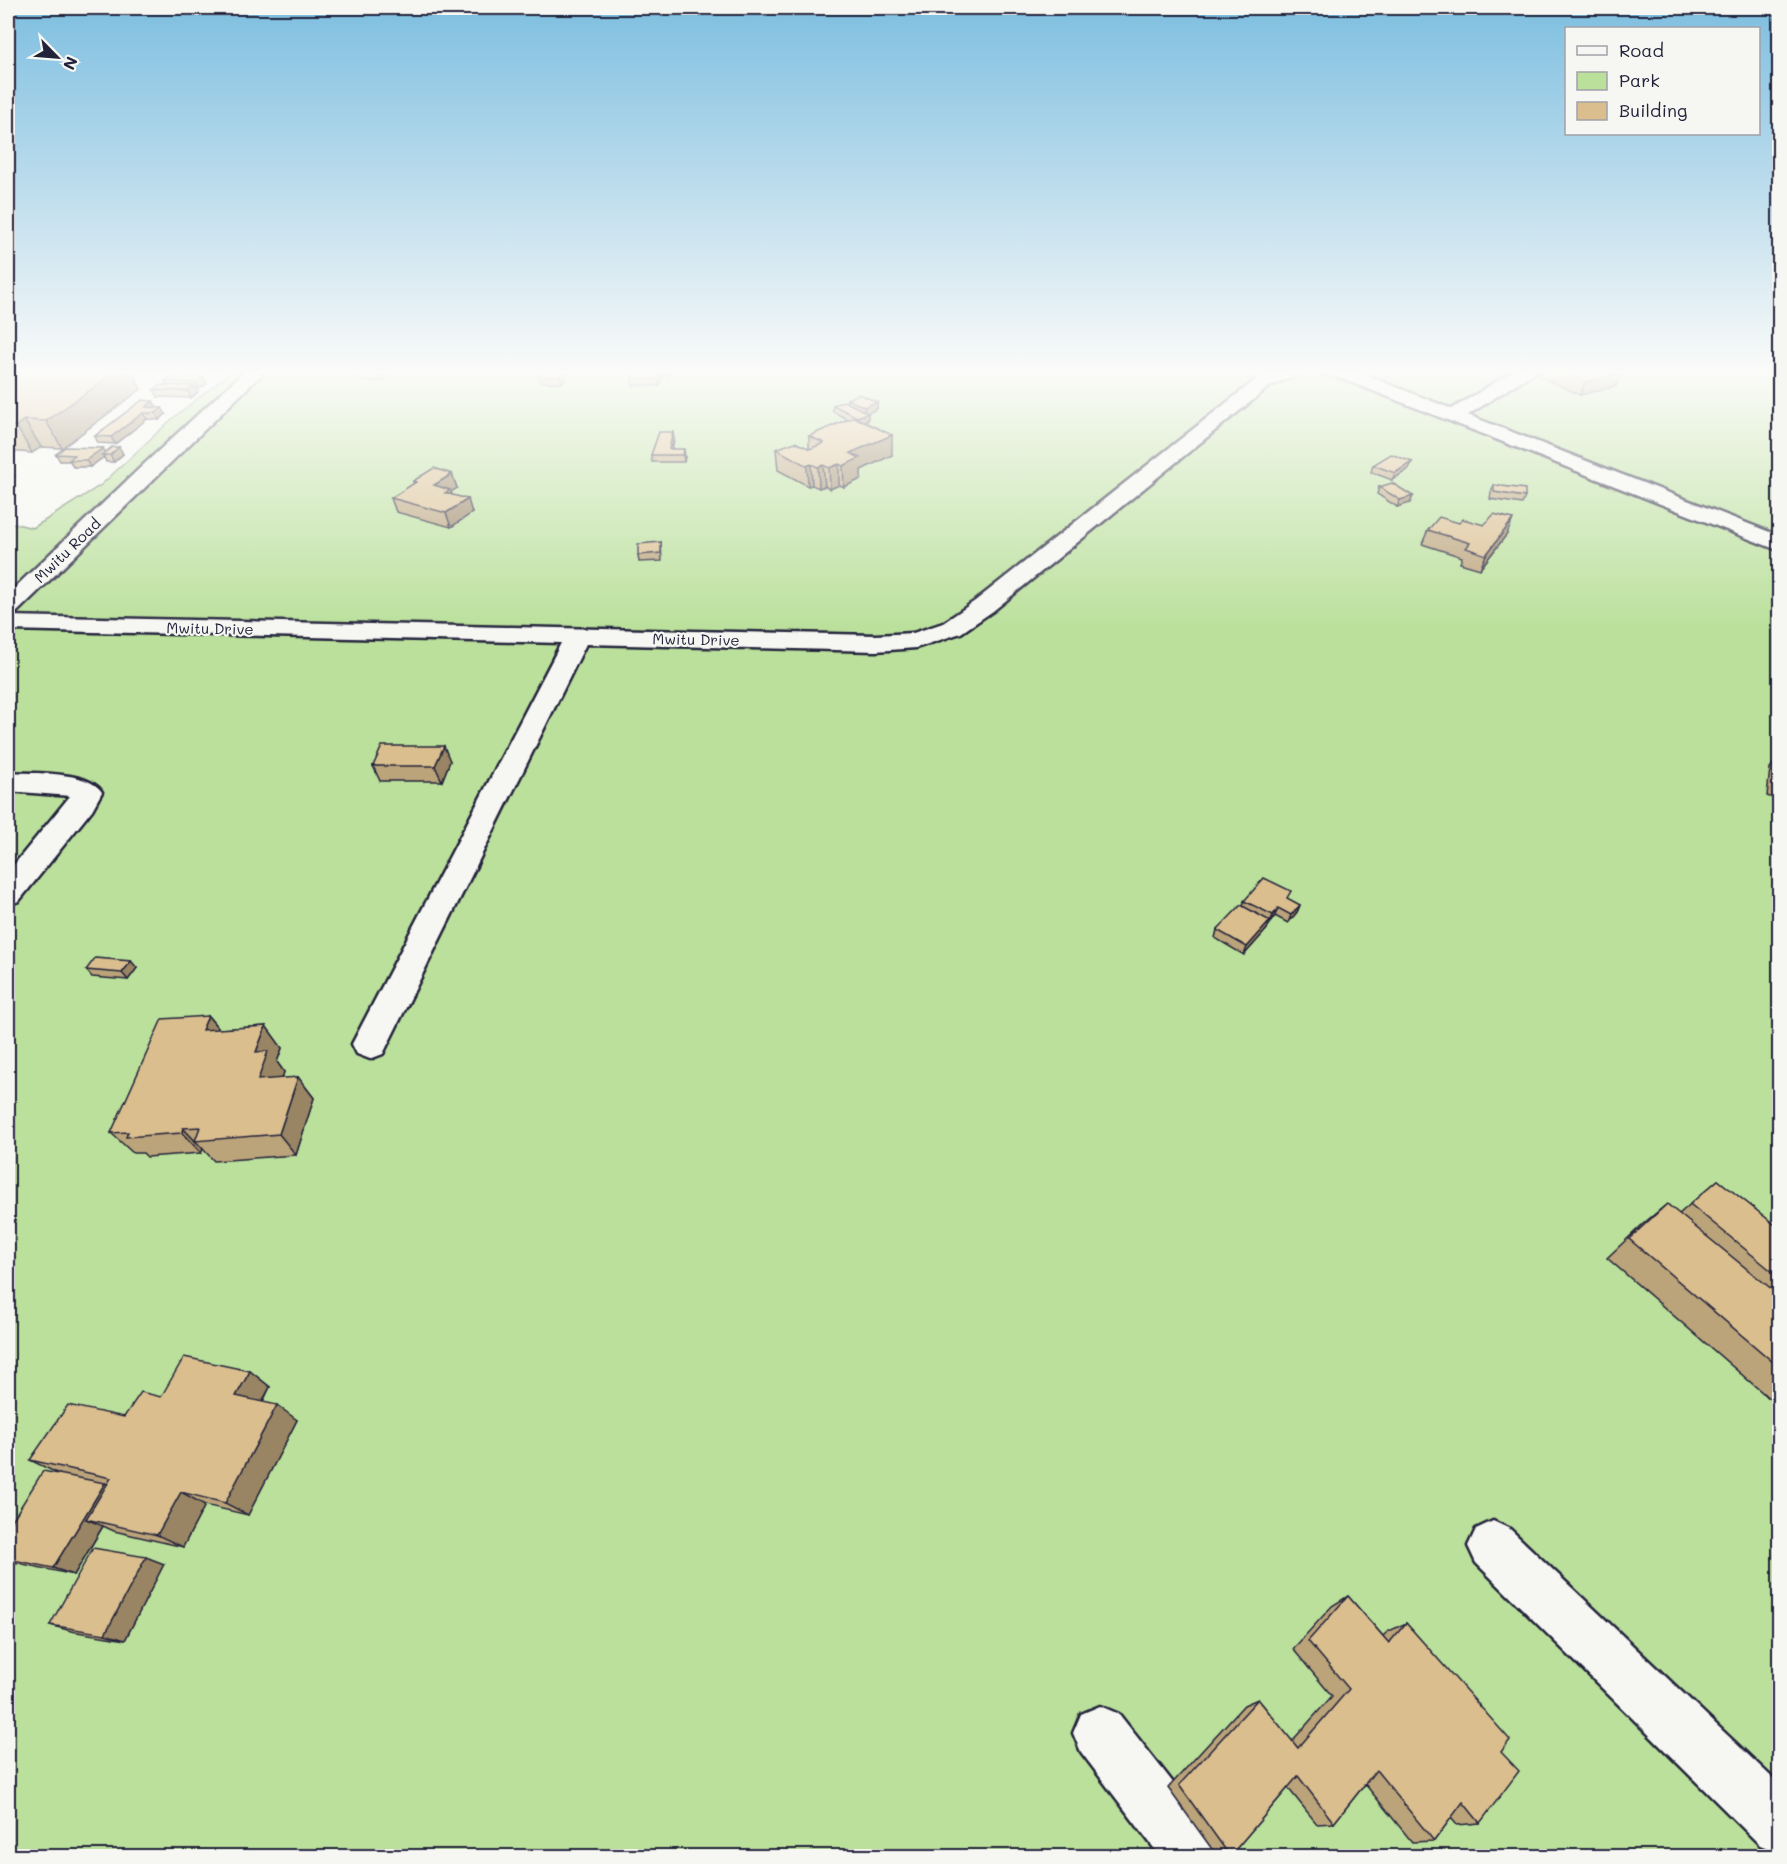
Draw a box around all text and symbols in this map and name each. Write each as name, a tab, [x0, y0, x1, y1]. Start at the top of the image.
north arrow	[27, 27, 87, 87]
legend	[1565, 27, 1760, 135]
text: Road	[1619, 38, 1664, 62]
text: N	[59, 54, 83, 73]
text: Park	[1619, 68, 1660, 92]
text: Building	[1619, 98, 1687, 122]
street label: Mwitu Road	[29, 513, 105, 587]
street label: Mwitu Drive	[166, 617, 254, 639]
street label: Mwitu Drive	[652, 628, 740, 650]

